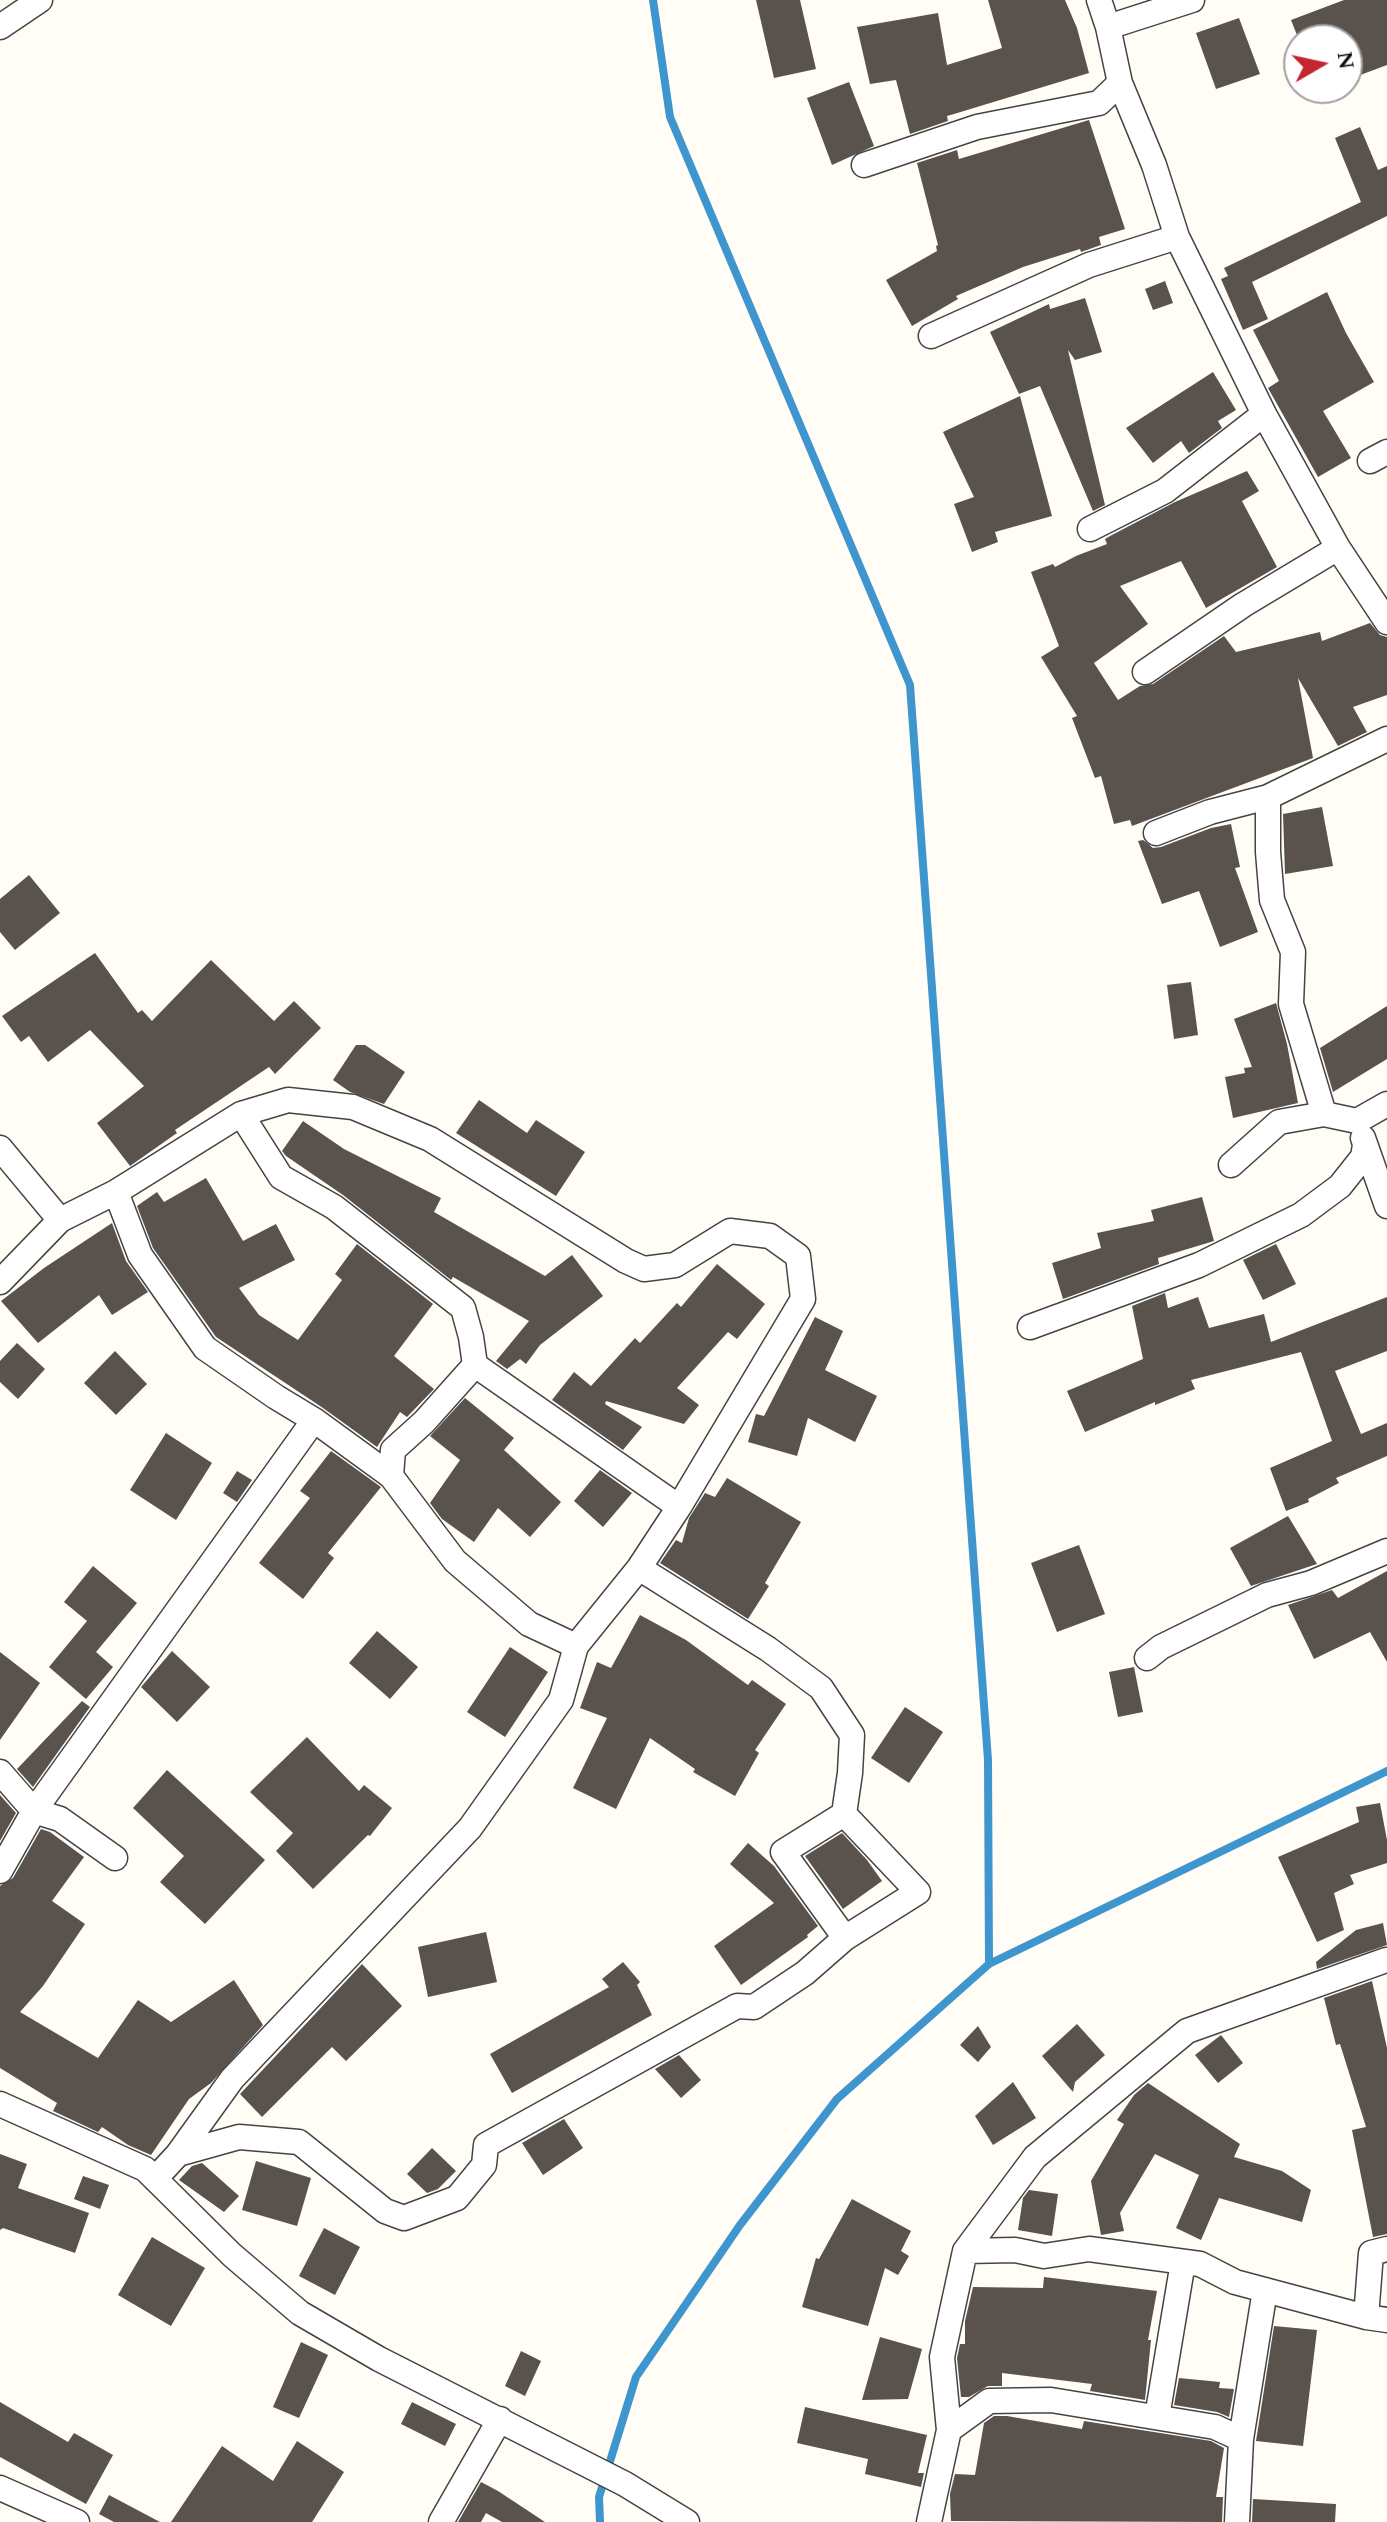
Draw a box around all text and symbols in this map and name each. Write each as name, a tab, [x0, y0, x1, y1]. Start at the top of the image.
north arrow	[1283, 24, 1363, 104]
text: N	[1328, 49, 1363, 72]

